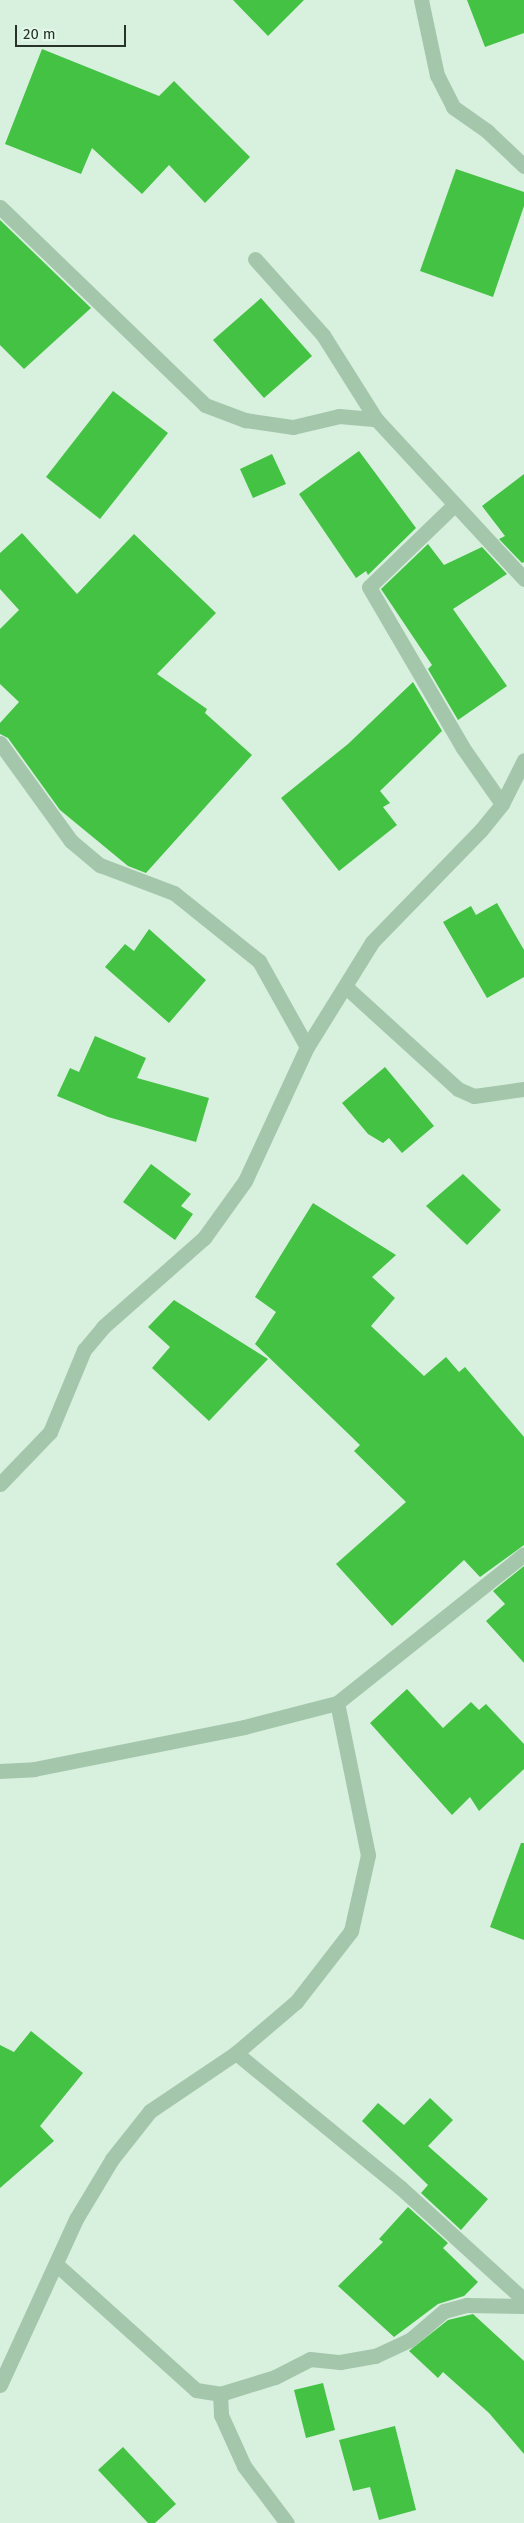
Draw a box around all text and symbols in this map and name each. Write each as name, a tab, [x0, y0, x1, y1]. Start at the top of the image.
scale bar	[18, 15, 129, 47]
text: 20 m	[23, 25, 56, 43]

